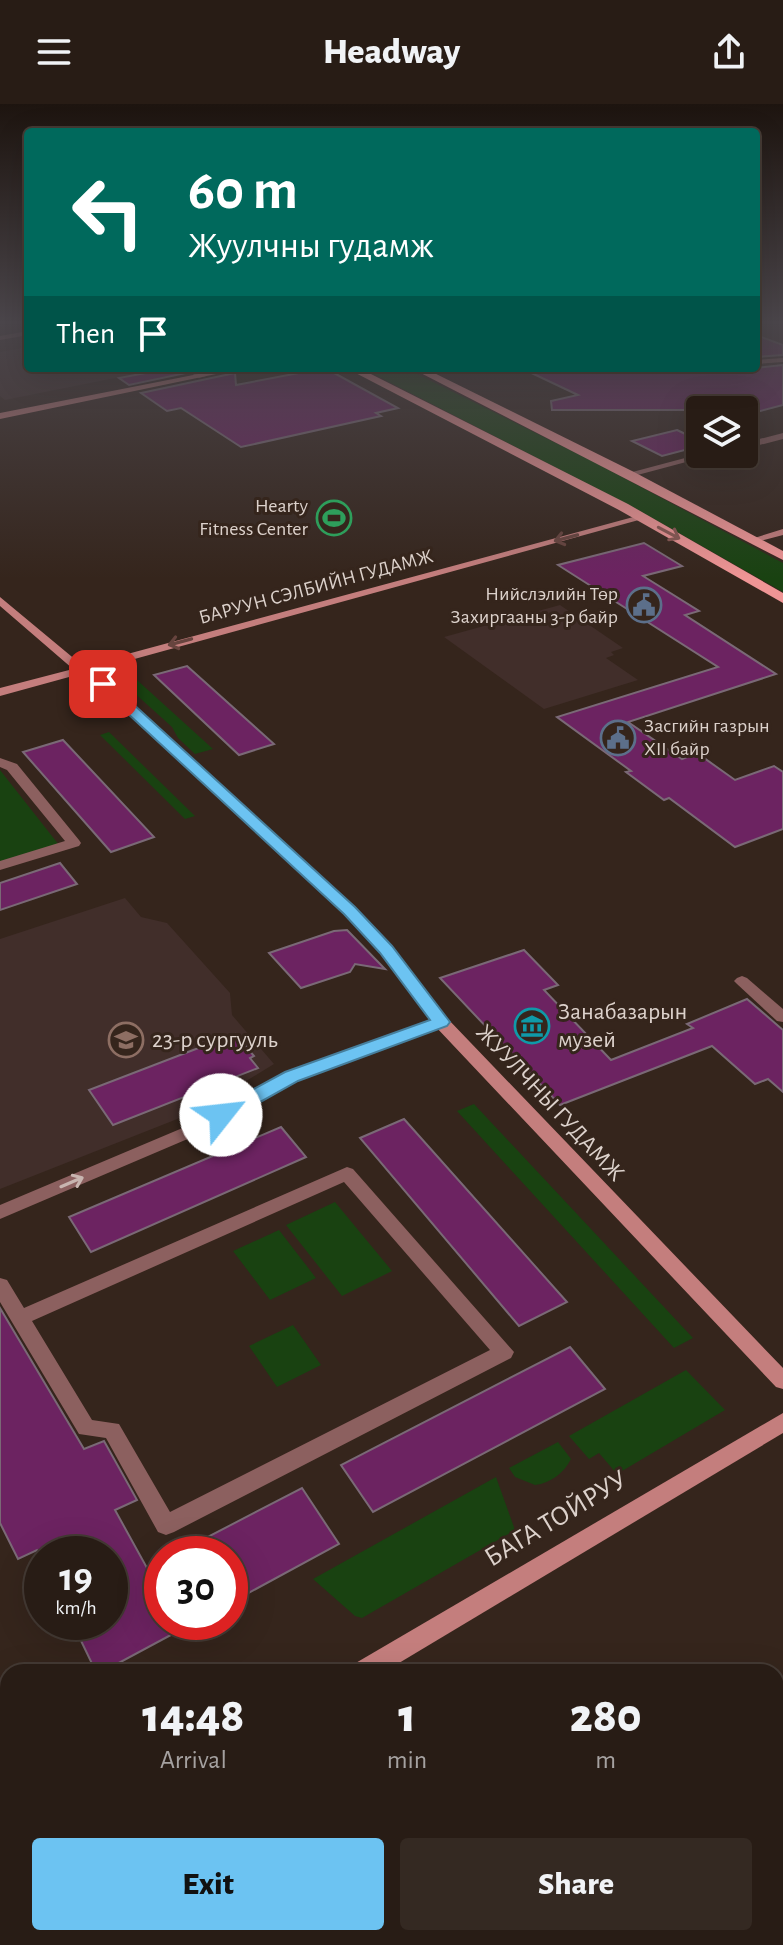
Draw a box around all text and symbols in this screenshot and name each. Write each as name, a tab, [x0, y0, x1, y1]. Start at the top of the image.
icon: menu	[32, 30, 76, 74]
icon: share	[707, 30, 751, 74]
text: Headway	[323, 34, 460, 70]
icon: left	[56, 160, 160, 264]
text: 60 m	[188, 163, 298, 219]
text: Жуулчны гудамж	[188, 228, 434, 264]
icon: arrive	[131, 312, 175, 356]
text: Then	[56, 319, 115, 349]
map controls	[686, 396, 758, 468]
button: layers	[686, 396, 758, 468]
place label: Hearty Fitness Center	[199, 496, 309, 539]
sports icon: Hearty Fitness Center	[315, 499, 353, 537]
one-way arrow	[656, 525, 680, 541]
one-way arrow	[553, 531, 579, 546]
street label: БАРУУН СЭЛБИЙН ГУДАМЖ	[197, 546, 436, 628]
place label: Нийслэлийн Төр Захиргааны 3-р байр	[451, 584, 618, 627]
public building icon: Нийслэлийн Төр Захиргааны 3-р байр	[625, 586, 663, 624]
one-way arrow	[167, 636, 193, 651]
pin	[69, 650, 137, 718]
icon: arrive	[81, 662, 125, 706]
place label: Засгийн газрын XII байр	[644, 716, 770, 759]
public building icon: Засгийн газрын XII байр	[599, 719, 637, 757]
place label: Занабазарын музей	[558, 1000, 687, 1052]
museum icon: Занабазарын музей	[513, 1007, 551, 1045]
street label: ЖУУЛЧНЫ ГУДАМЖ	[471, 1020, 629, 1186]
school or university icon: 23-р сургууль	[107, 1021, 145, 1059]
place label: 23-р сургууль	[152, 1028, 278, 1052]
position arrow	[179, 1073, 263, 1157]
one-way arrow	[59, 1173, 84, 1188]
street label: БАГА ТОЙРУУ	[479, 1465, 632, 1572]
speed limit sign: 30	[144, 1536, 248, 1640]
text: 19	[59, 1558, 93, 1598]
text: km/h	[55, 1598, 97, 1618]
text: 14:48	[142, 1693, 244, 1741]
text: 1	[398, 1693, 416, 1741]
text: 280	[570, 1693, 642, 1741]
text: Arrival	[160, 1747, 227, 1773]
text: min	[387, 1747, 427, 1773]
text: m	[595, 1747, 616, 1773]
button: Exit	[32, 1838, 384, 1930]
button: Share	[400, 1838, 752, 1930]

